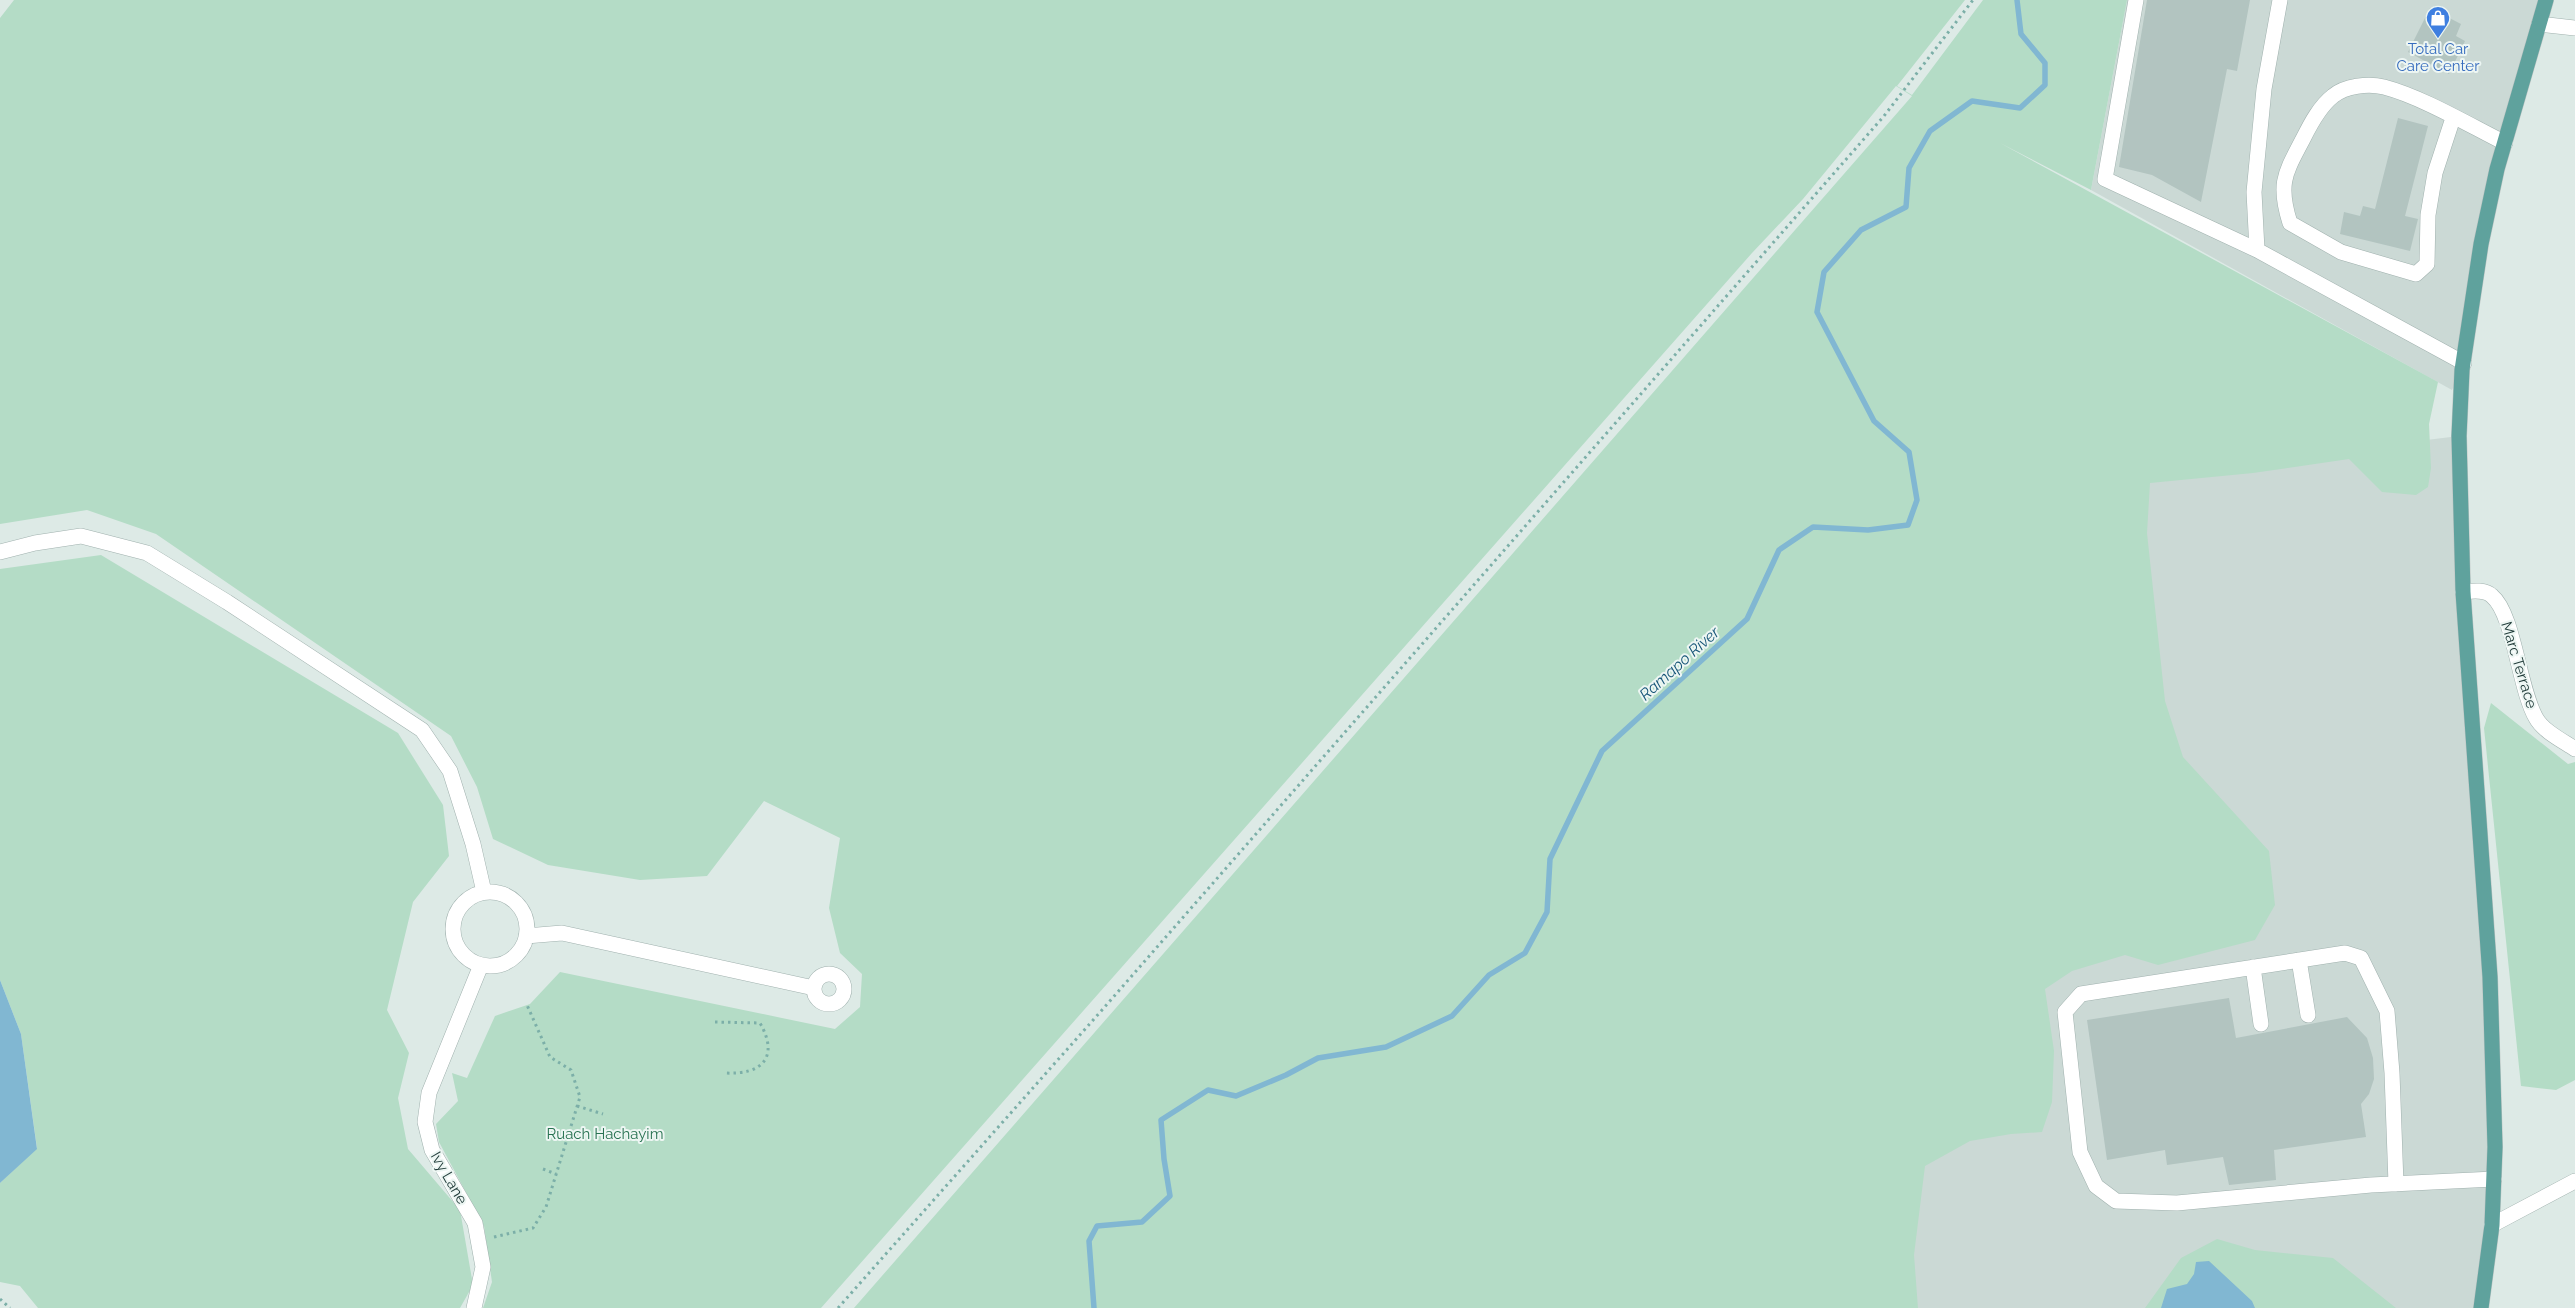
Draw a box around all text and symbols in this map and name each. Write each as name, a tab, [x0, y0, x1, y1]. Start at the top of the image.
shop icon: Total Car Care Center	[2425, 5, 2451, 39]
place label: Total Car Care Center	[2397, 40, 2480, 75]
street label: Marc Terrace	[2497, 619, 2541, 711]
water label: Ramapo River	[1636, 622, 1724, 704]
park label: Ruach Hachayim	[547, 1125, 663, 1143]
street label: Ivy Lane	[427, 1148, 471, 1208]

